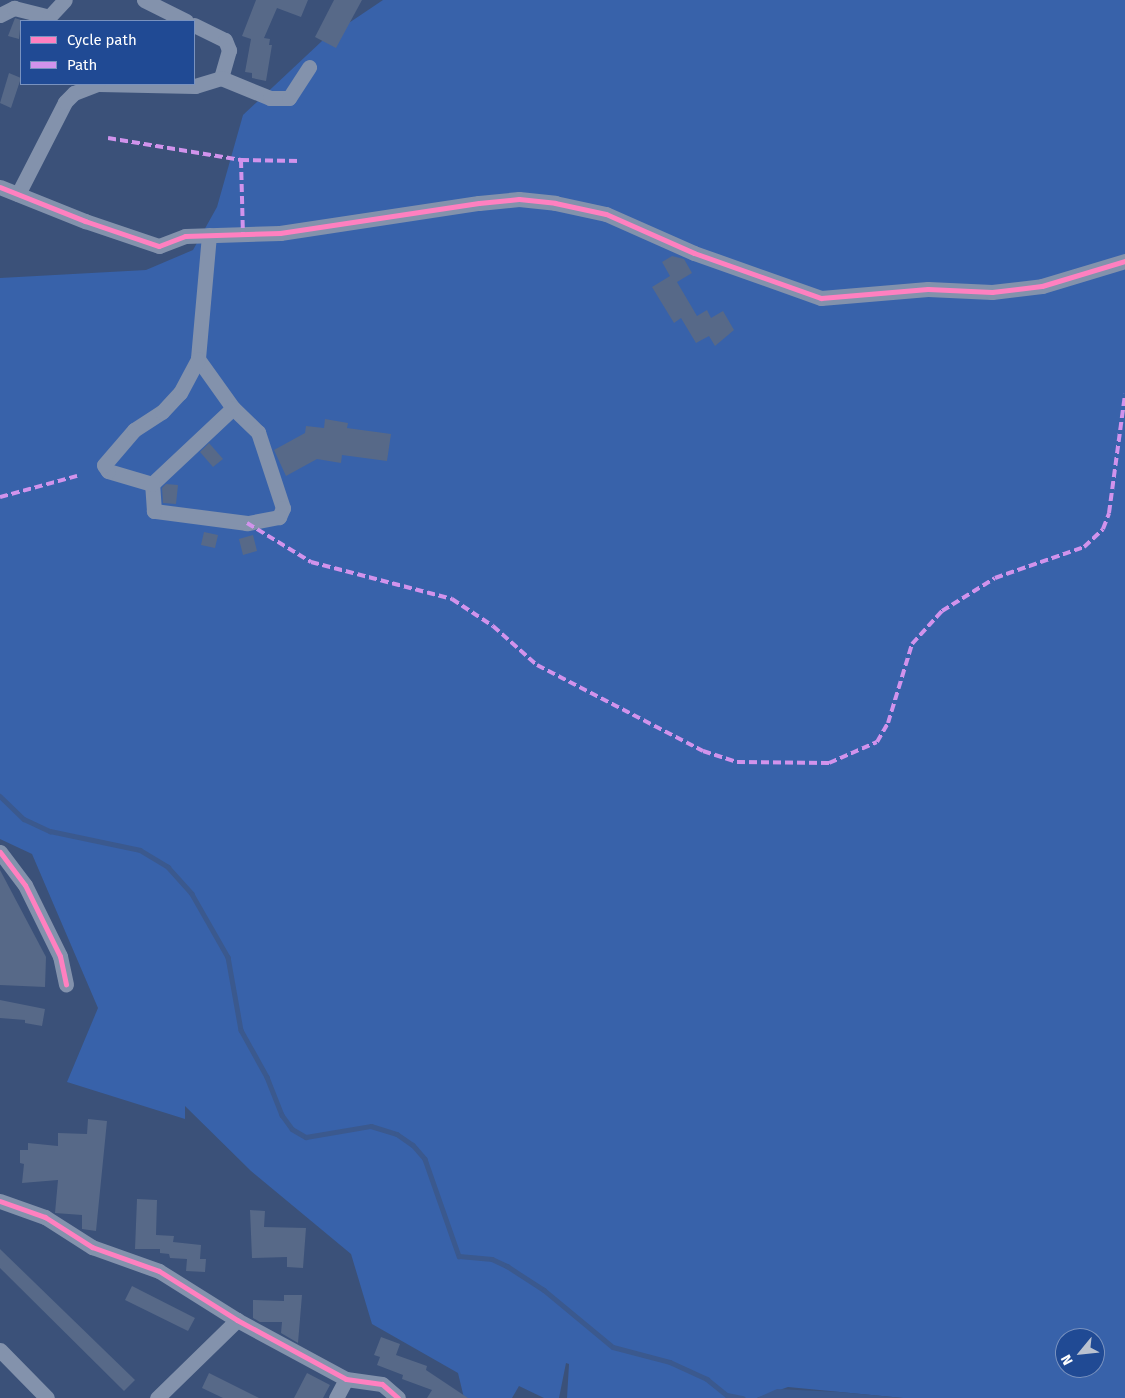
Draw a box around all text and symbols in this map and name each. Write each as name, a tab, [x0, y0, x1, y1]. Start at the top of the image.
legend	[20, 20, 195, 85]
text: Cycle path	[67, 31, 137, 49]
text: Path	[67, 56, 97, 74]
north arrow	[1055, 1328, 1105, 1378]
text: N	[1058, 1352, 1077, 1368]

